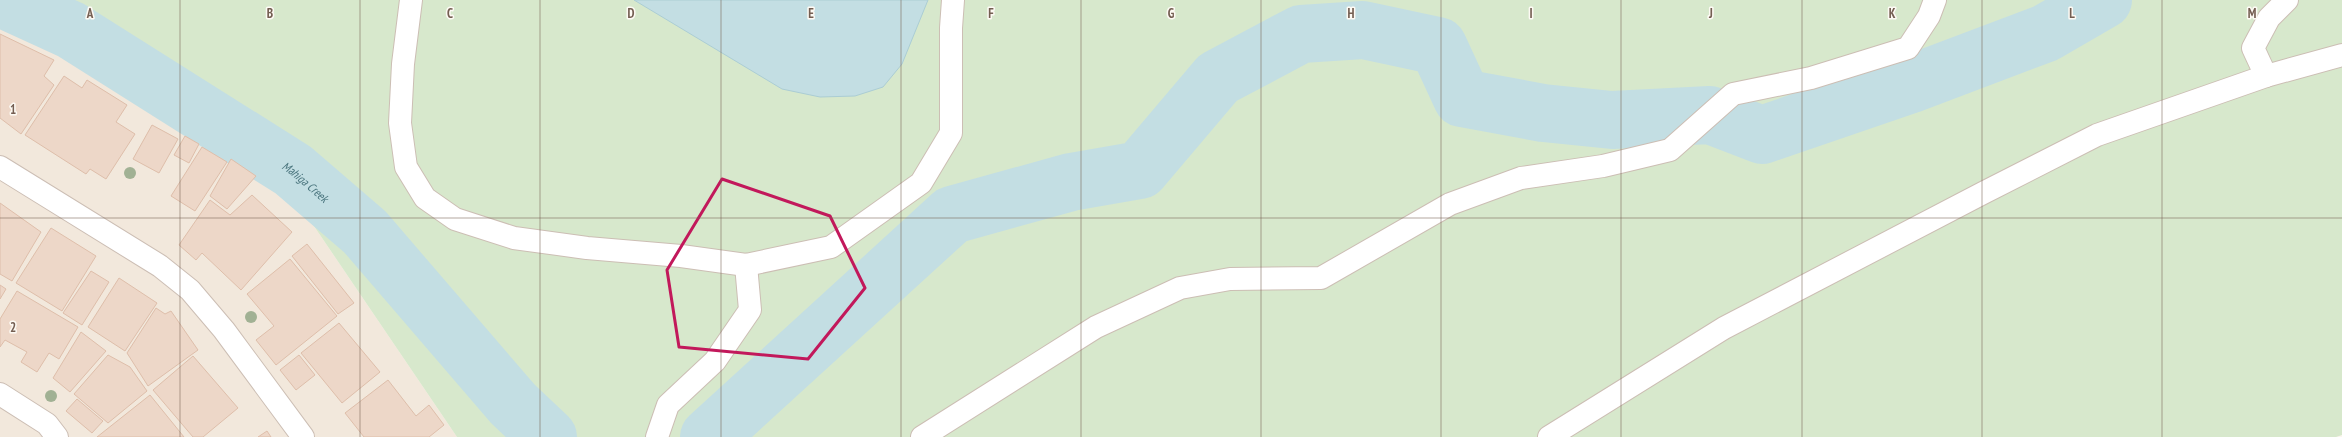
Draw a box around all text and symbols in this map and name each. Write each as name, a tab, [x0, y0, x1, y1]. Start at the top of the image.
text: A	[86, 5, 94, 22]
text: B	[267, 5, 273, 22]
text: C	[447, 5, 453, 22]
text: D	[628, 5, 635, 22]
text: E	[808, 5, 814, 22]
text: F	[988, 5, 994, 22]
text: G	[1168, 5, 1175, 22]
text: H	[1348, 5, 1355, 22]
text: I	[1529, 5, 1533, 22]
text: J	[1708, 5, 1713, 22]
text: K	[1889, 5, 1896, 22]
text: L	[2069, 5, 2075, 22]
text: M	[2248, 5, 2257, 22]
text: 1	[10, 101, 16, 118]
water label: Mahiga Creek	[280, 158, 333, 206]
text: 2	[10, 319, 16, 336]

